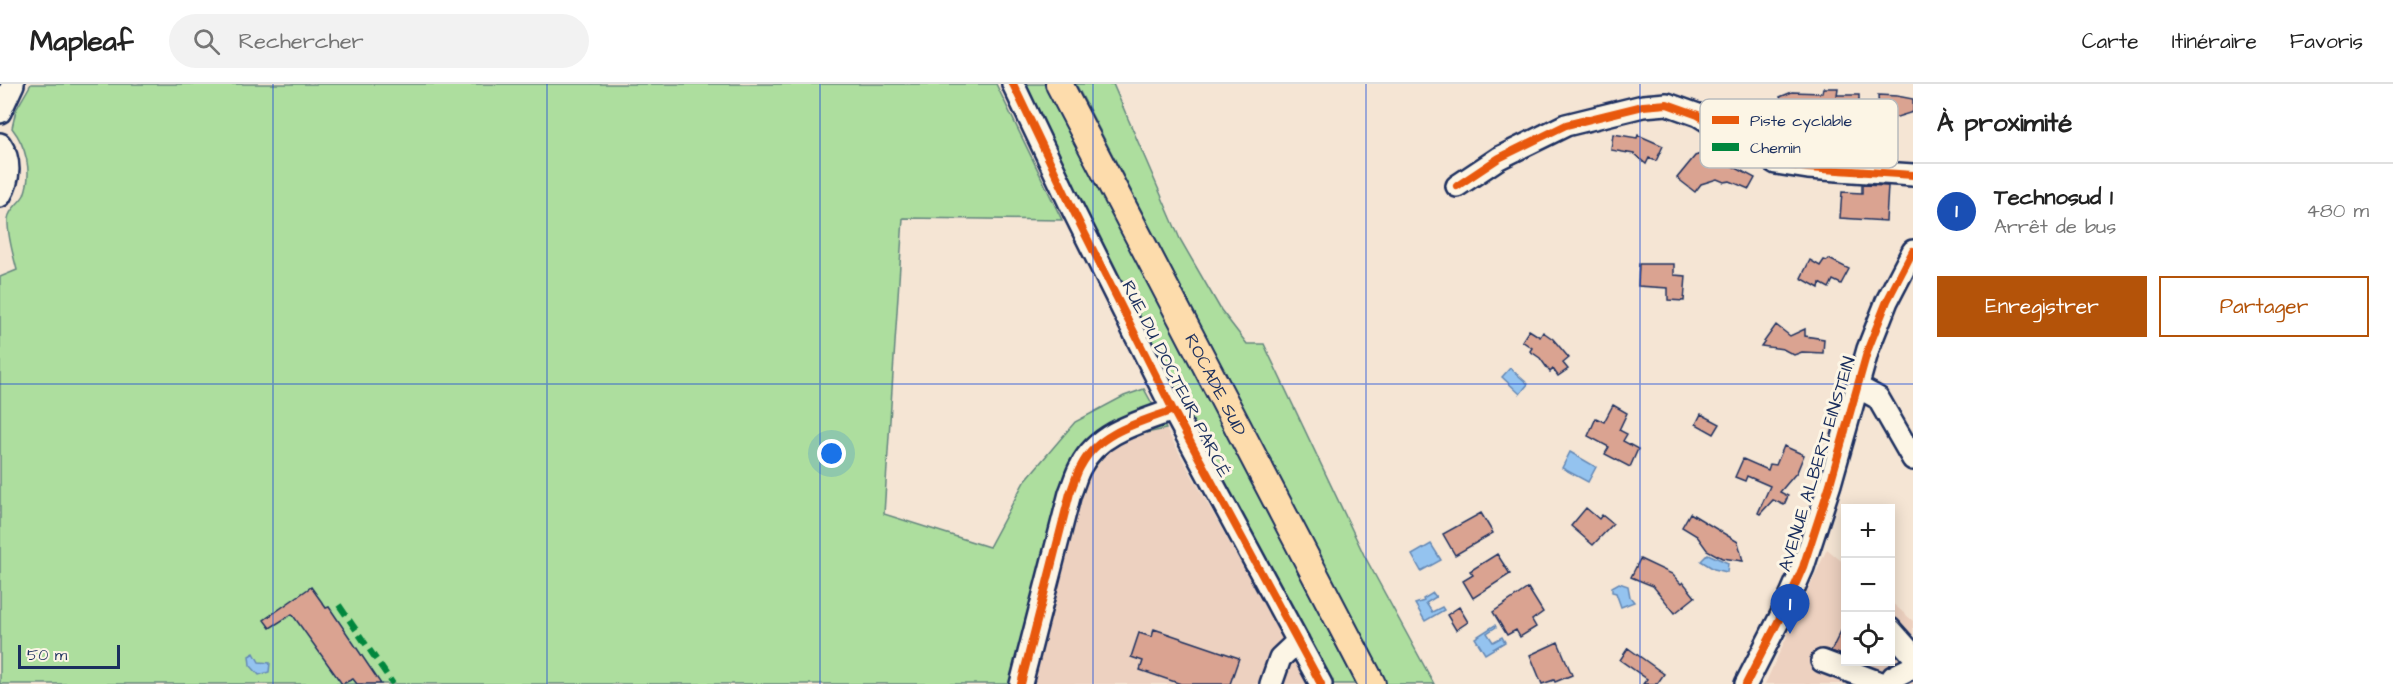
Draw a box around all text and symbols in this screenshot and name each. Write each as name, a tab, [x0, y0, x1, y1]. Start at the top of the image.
search box	[169, 14, 589, 68]
text: Mapleaf	[30, 22, 133, 61]
icon: search	[190, 25, 223, 58]
text: Rechercher	[238, 26, 364, 57]
text: Carte	[2082, 27, 2139, 56]
text: Itinéraire	[2172, 27, 2257, 56]
text: Favoris	[2290, 27, 2363, 56]
legend	[1700, 99, 1898, 168]
text: À proximité	[1937, 105, 2072, 141]
text: Piste cyclable	[1750, 110, 1852, 133]
text: Chemin	[1750, 137, 1801, 159]
text: Technosud 1	[1994, 182, 2113, 213]
text: 1	[1955, 197, 1958, 225]
text: 480 m	[2306, 197, 2369, 225]
text: Arrêt de bus	[1994, 213, 2116, 241]
street label: RUE DU DOCTEUR PARCÉ	[1115, 276, 1237, 482]
button: Enregistrer	[1937, 276, 2147, 337]
button: Partager	[2159, 276, 2369, 337]
street label: ROCADE SUD	[1179, 329, 1253, 440]
street label: AVENUE ALBERT EINSTEIN	[1772, 353, 1862, 575]
your location	[817, 439, 846, 468]
map controls	[1841, 504, 1895, 666]
button: +	[1841, 504, 1895, 558]
button: −	[1841, 558, 1895, 612]
pin: 1	[1770, 584, 1810, 634]
button: locate	[1841, 612, 1895, 666]
scale bar	[18, 642, 120, 670]
text: 50 m	[27, 644, 67, 666]

